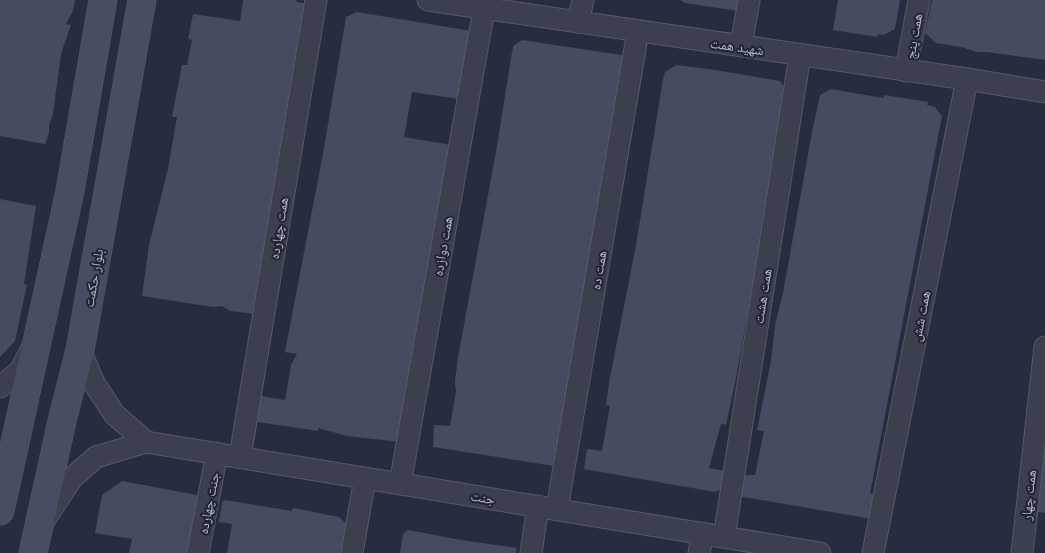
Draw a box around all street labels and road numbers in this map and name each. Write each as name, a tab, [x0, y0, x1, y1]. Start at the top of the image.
street label: همت پنج	[900, 12, 927, 61]
street label: شهید همت	[709, 33, 765, 59]
street label: همت چهارده	[264, 196, 292, 260]
street label: همت دوازده	[427, 215, 457, 277]
street label: بلوار حکمت	[79, 247, 107, 309]
street label: همت ده	[585, 249, 611, 291]
street label: همت هشت	[748, 267, 776, 325]
street label: همت شش	[906, 289, 934, 343]
street label: همت چهار	[1016, 469, 1040, 522]
street label: جنت چهارده	[193, 470, 223, 536]
street label: جنت	[469, 486, 497, 508]

